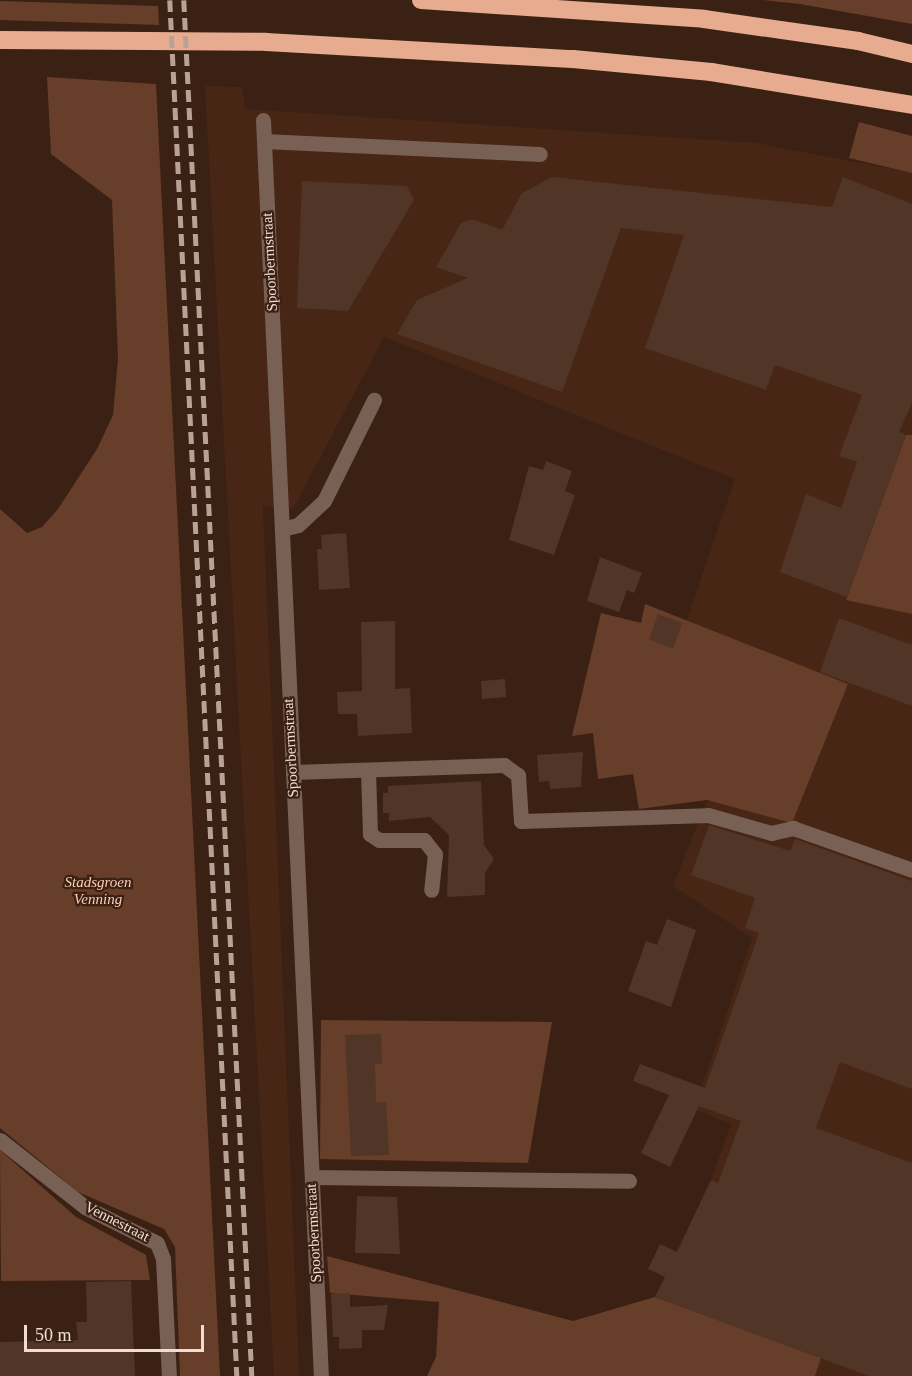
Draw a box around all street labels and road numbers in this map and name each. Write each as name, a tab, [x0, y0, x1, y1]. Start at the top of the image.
street label: Spoorbermstraat	[258, 212, 282, 312]
street label: Spoorbermstraat	[279, 698, 303, 798]
street label: Spoorbermstraat	[302, 1183, 326, 1283]
street label: Vennestraat	[82, 1198, 152, 1246]

